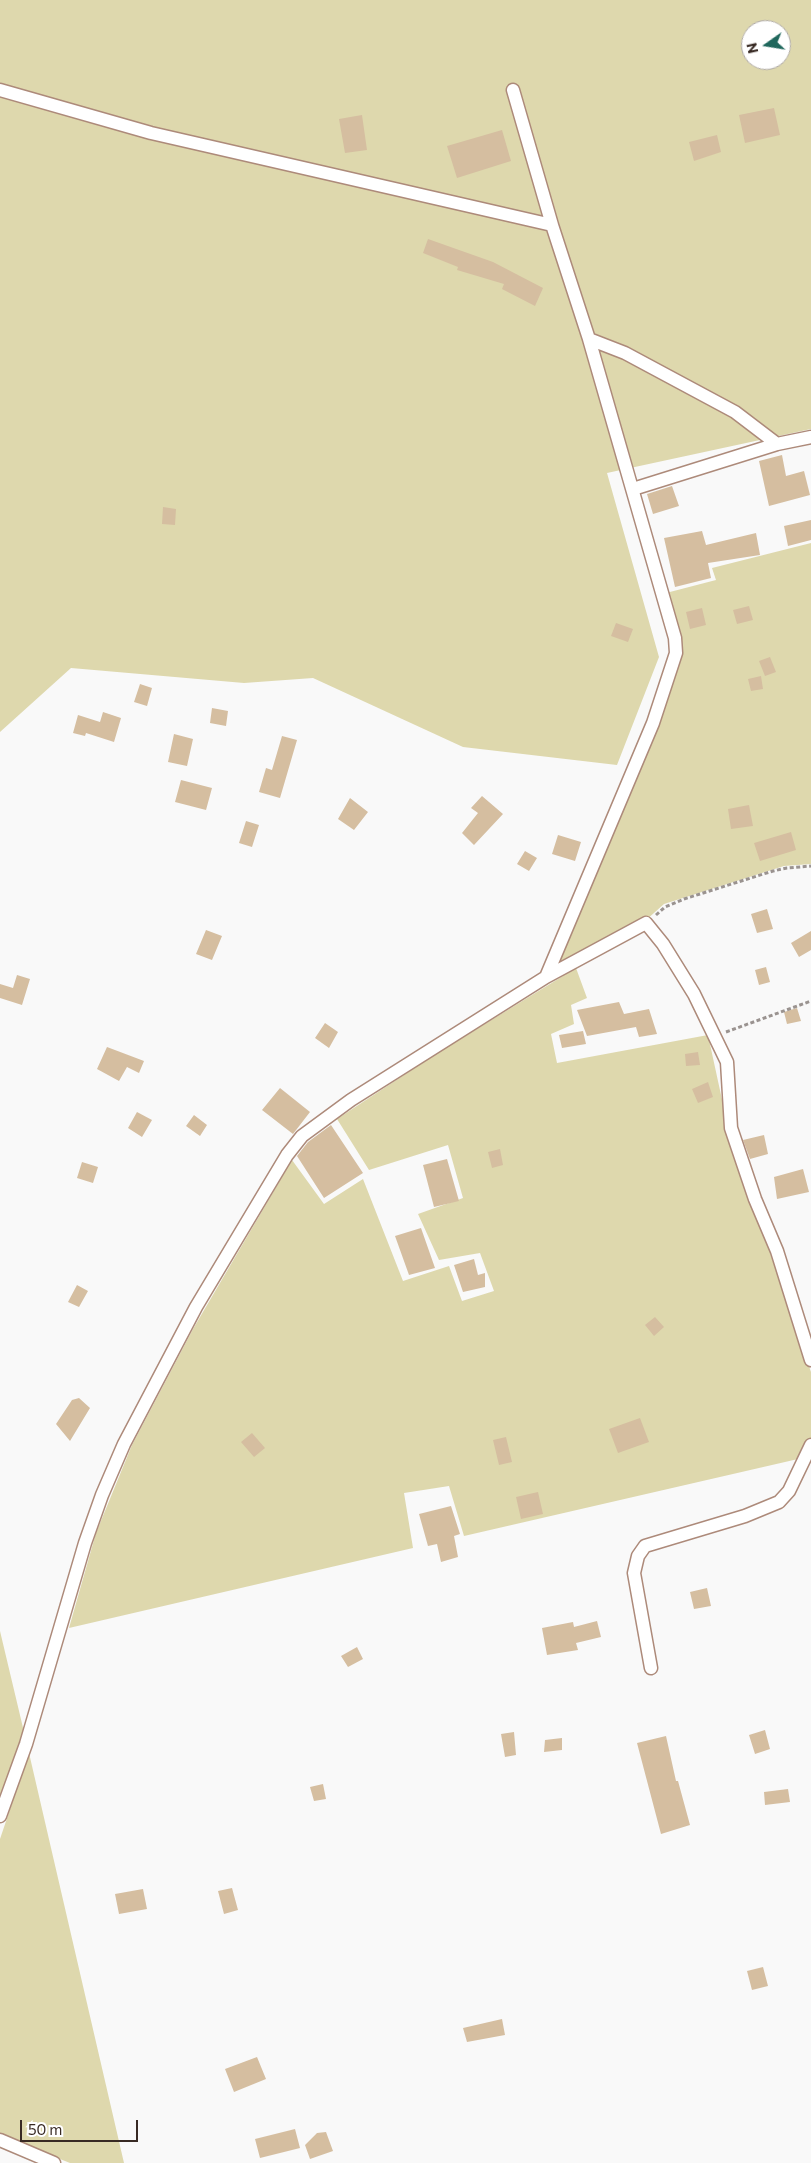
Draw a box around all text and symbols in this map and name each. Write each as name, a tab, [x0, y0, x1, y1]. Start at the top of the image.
north arrow	[741, 20, 791, 70]
text: N	[742, 41, 761, 55]
scale bar	[22, 2110, 140, 2142]
text: 50 m	[28, 2120, 62, 2138]

